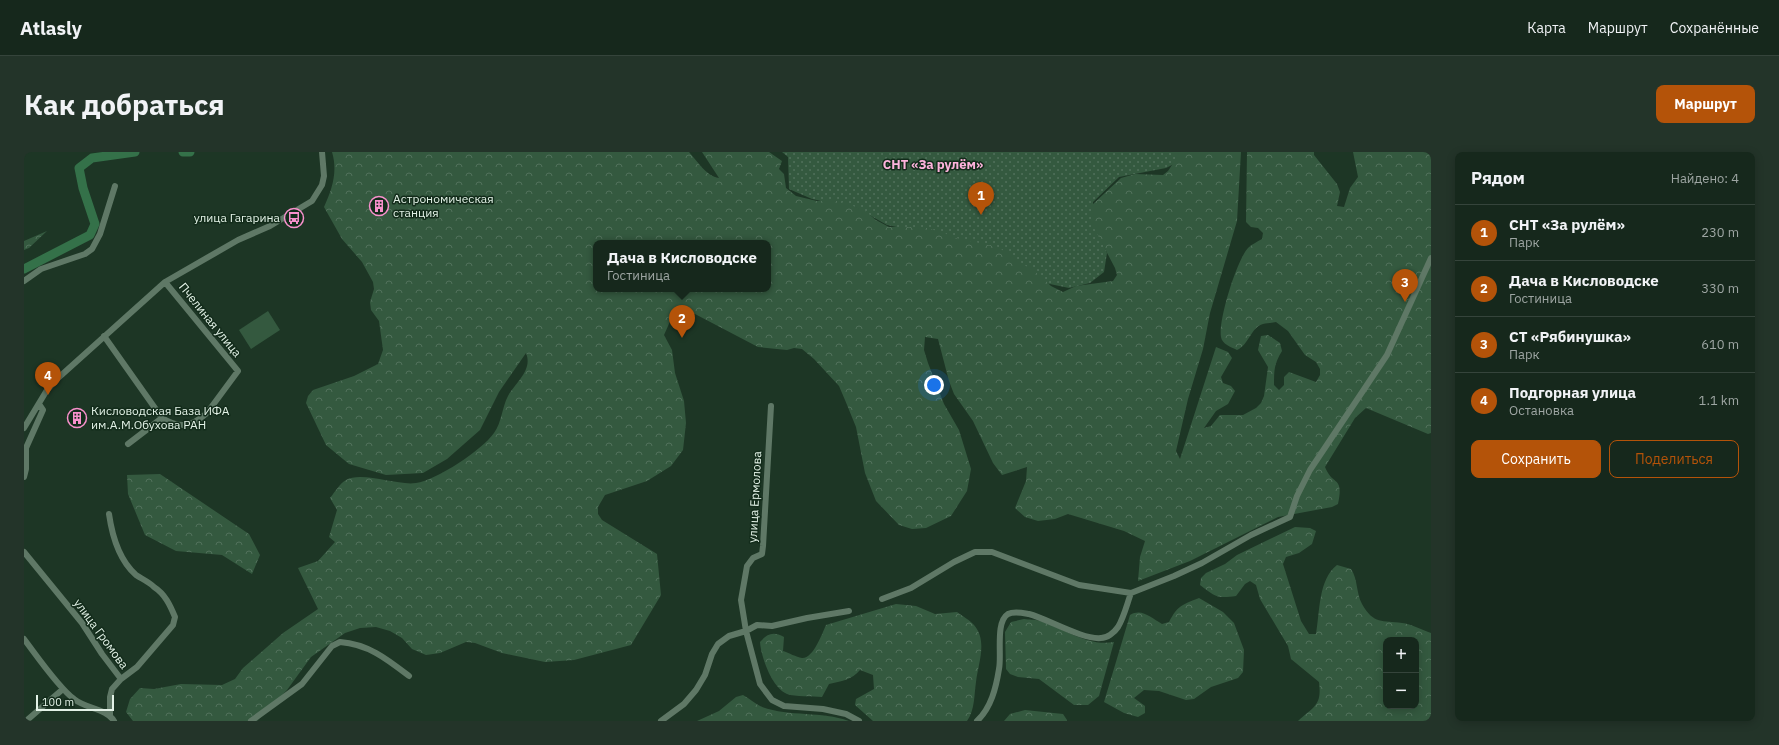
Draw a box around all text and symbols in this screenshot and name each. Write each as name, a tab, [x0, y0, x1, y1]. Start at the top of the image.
text: Atlasly	[20, 16, 82, 40]
text: Карта	[1527, 19, 1566, 37]
text: Маршрут	[1588, 19, 1648, 37]
text: Сохранённые	[1670, 19, 1759, 37]
button: Маршрут	[1656, 85, 1755, 123]
text: Как добраться	[24, 86, 225, 123]
district label: СНТ «За рулём»	[883, 156, 983, 173]
text: Рядом	[1471, 167, 1525, 189]
text: Найдено: 4	[1671, 170, 1739, 187]
pin: 1	[968, 182, 994, 215]
place label: Астрономическая станция	[393, 191, 494, 220]
building icon: Астрономическая станция	[368, 195, 390, 217]
bus stop icon: улица Гагарина	[283, 207, 305, 229]
place label: улица Гагарина	[194, 210, 281, 225]
text: СНТ «За рулём»	[1509, 215, 1625, 234]
text: 1	[1480, 224, 1488, 241]
text: 230 m	[1701, 224, 1739, 241]
text: Парк	[1509, 234, 1540, 251]
popup	[593, 240, 771, 292]
text: Дача в Кисловодске	[607, 248, 757, 267]
text: Гостиница	[607, 267, 670, 284]
pin: 3	[1392, 269, 1418, 302]
text: Дача в Кисловодске	[1509, 271, 1659, 290]
street label: Пчелиная улица	[176, 280, 245, 360]
text: 2	[1480, 280, 1488, 297]
text: 330 m	[1701, 280, 1739, 297]
text: Гостиница	[1509, 290, 1572, 307]
pin: 2	[669, 305, 695, 338]
text: СТ «Рябинушка»	[1509, 327, 1631, 346]
text: 3	[1480, 336, 1488, 353]
text: 610 m	[1701, 336, 1739, 353]
text: Парк	[1509, 346, 1540, 363]
pin: 4	[35, 362, 61, 395]
your location	[924, 375, 944, 395]
text: Подгорная улица	[1509, 383, 1636, 402]
text: 4	[1480, 392, 1488, 409]
text: 1.1 km	[1699, 392, 1739, 409]
text: Остановка	[1509, 402, 1574, 419]
place label: Кисловодская База ИФА им.А.М.Обухова РАН	[91, 403, 230, 432]
building icon: Кисловодская База ИФА им.А.М.Обухова РАН	[66, 407, 88, 429]
button: Сохранить	[1471, 440, 1601, 478]
button: Поделиться	[1609, 440, 1739, 478]
street label: улица Ермолова	[745, 450, 764, 543]
street label: улица Громова	[71, 596, 132, 672]
map controls	[1383, 637, 1419, 709]
button: +	[1383, 637, 1419, 673]
button: −	[1383, 673, 1419, 709]
scale bar	[36, 693, 114, 712]
text: 100 m	[42, 695, 74, 709]

